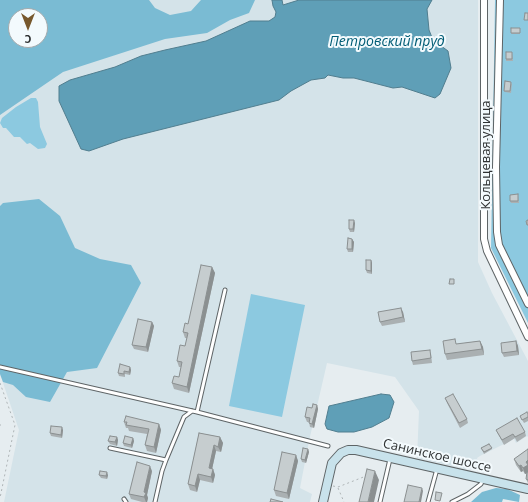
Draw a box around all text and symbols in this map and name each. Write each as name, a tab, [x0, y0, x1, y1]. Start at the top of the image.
north arrow	[8, 8, 48, 48]
text: С	[25, 32, 32, 47]
water label: Петровский пруд	[329, 34, 445, 50]
street label: Кольцевая улица	[478, 100, 494, 210]
street label: Санинское шоссе	[381, 436, 493, 476]

